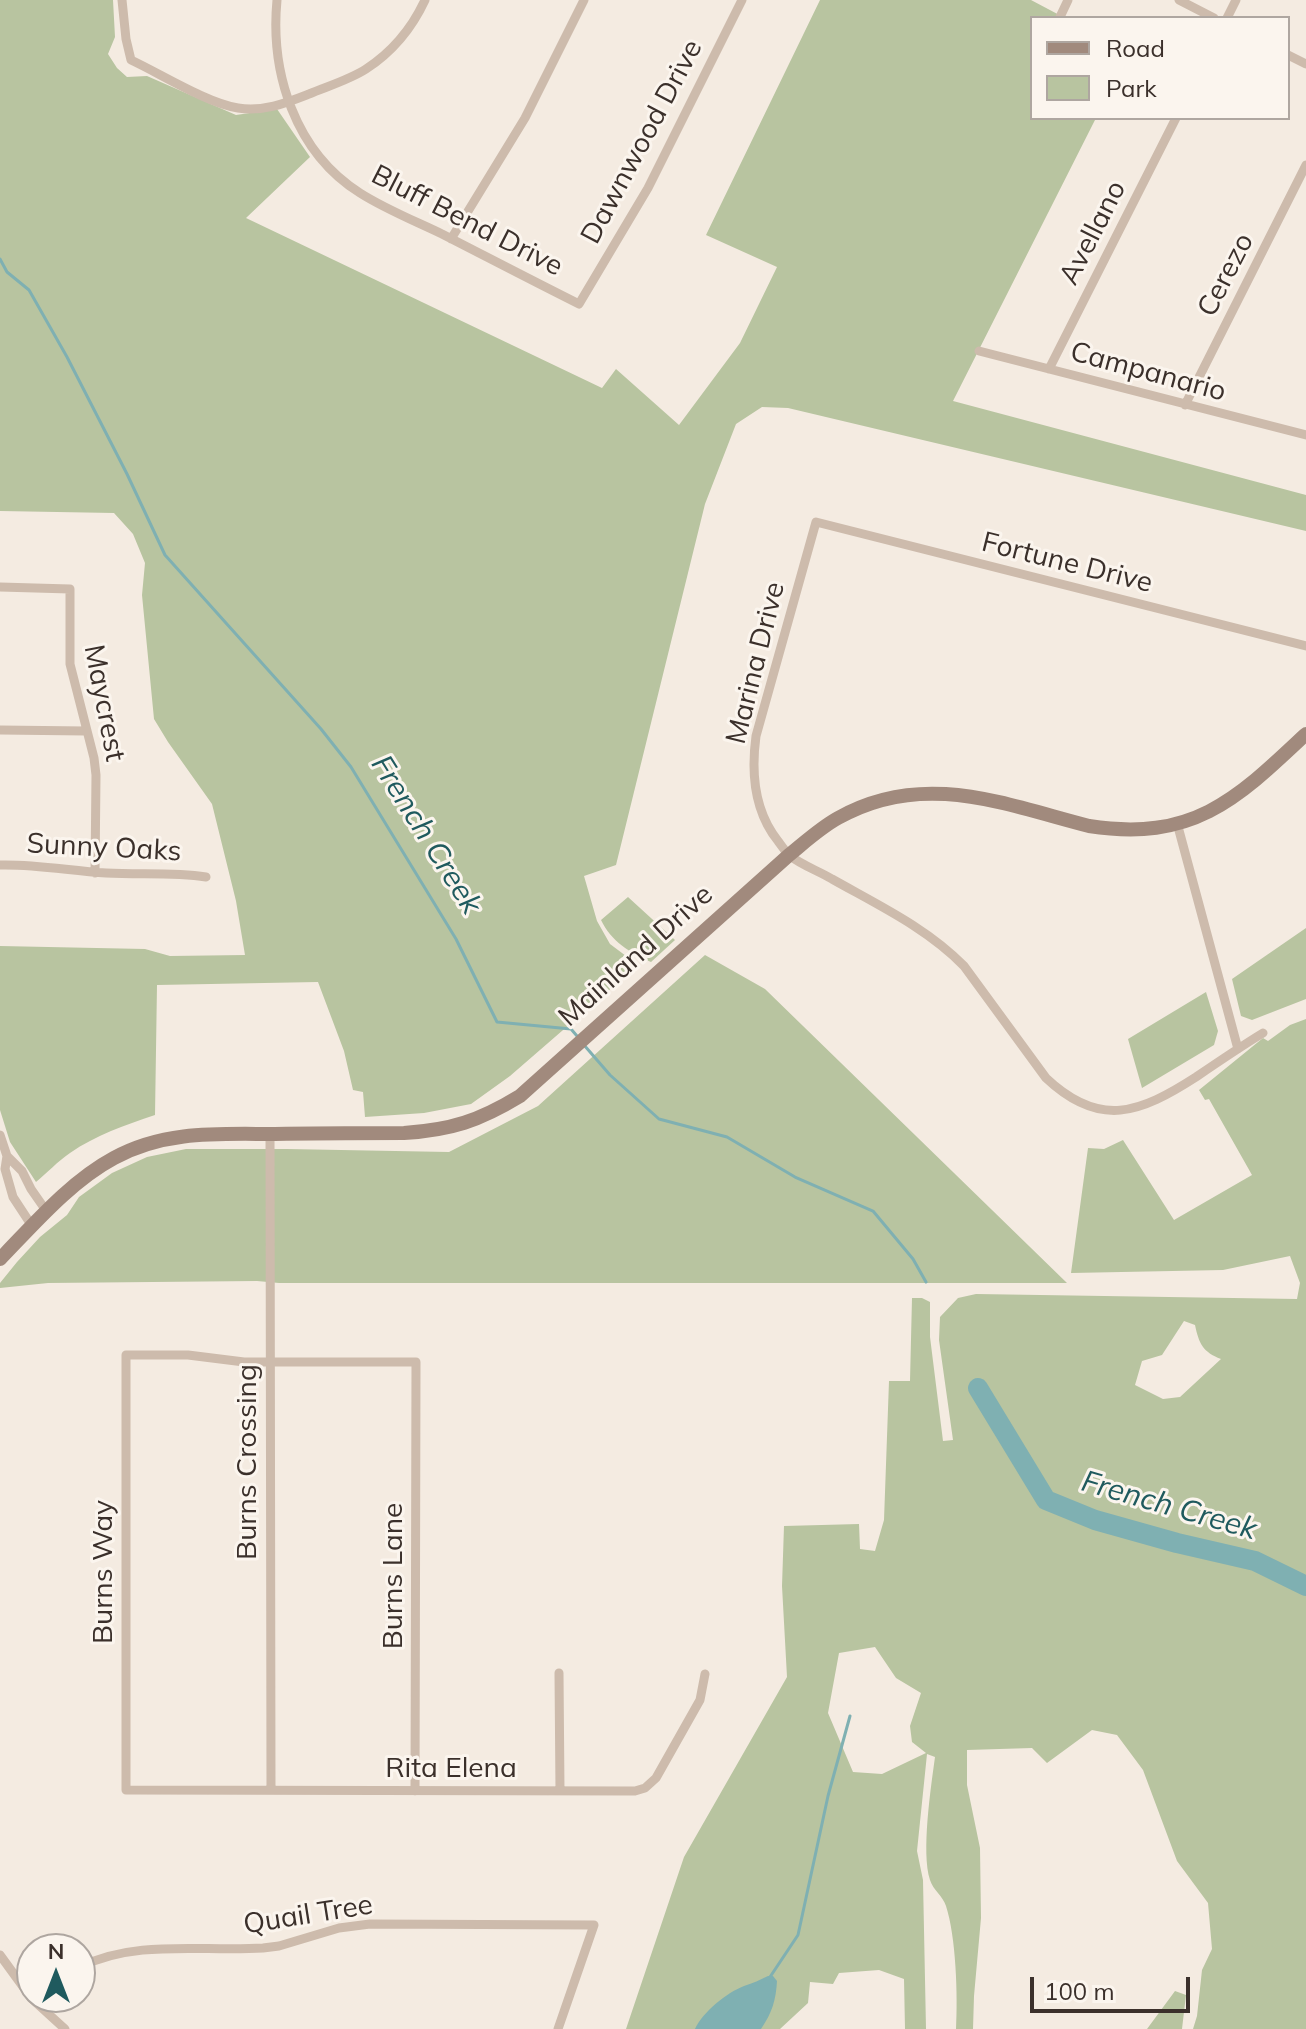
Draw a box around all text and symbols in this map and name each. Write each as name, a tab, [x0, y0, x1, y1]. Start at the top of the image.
legend	[1030, 16, 1290, 120]
text: Road	[1106, 33, 1165, 63]
street label: Dawnwood Drive	[574, 34, 710, 250]
text: Park	[1106, 73, 1157, 103]
street label: Bluff Bend Drive	[366, 158, 568, 284]
street label: Avellano	[1053, 175, 1133, 291]
street label: Cerezo	[1191, 228, 1261, 322]
street label: Campanario	[1067, 335, 1229, 409]
street label: Fortune Drive	[978, 526, 1156, 600]
street label: Marina Drive	[720, 578, 792, 748]
street label: Maycrest	[76, 642, 132, 764]
water label: French Creek	[363, 749, 489, 921]
street label: Sunny Oaks	[26, 827, 182, 869]
street label: Mainland Drive	[552, 878, 720, 1034]
street label: Burns Crossing	[231, 1364, 265, 1560]
water label: French Creek	[1077, 1464, 1261, 1548]
street label: Burns Way	[87, 1500, 121, 1644]
street label: Burns Lane	[377, 1503, 411, 1649]
street label: Rita Elena	[385, 1752, 517, 1786]
street label: Quail Tree	[241, 1888, 375, 1942]
north arrow	[16, 1933, 96, 2013]
text: N	[48, 1937, 64, 1965]
scale bar	[1034, 1961, 1194, 2011]
text: 100 m	[1044, 1976, 1115, 2006]

